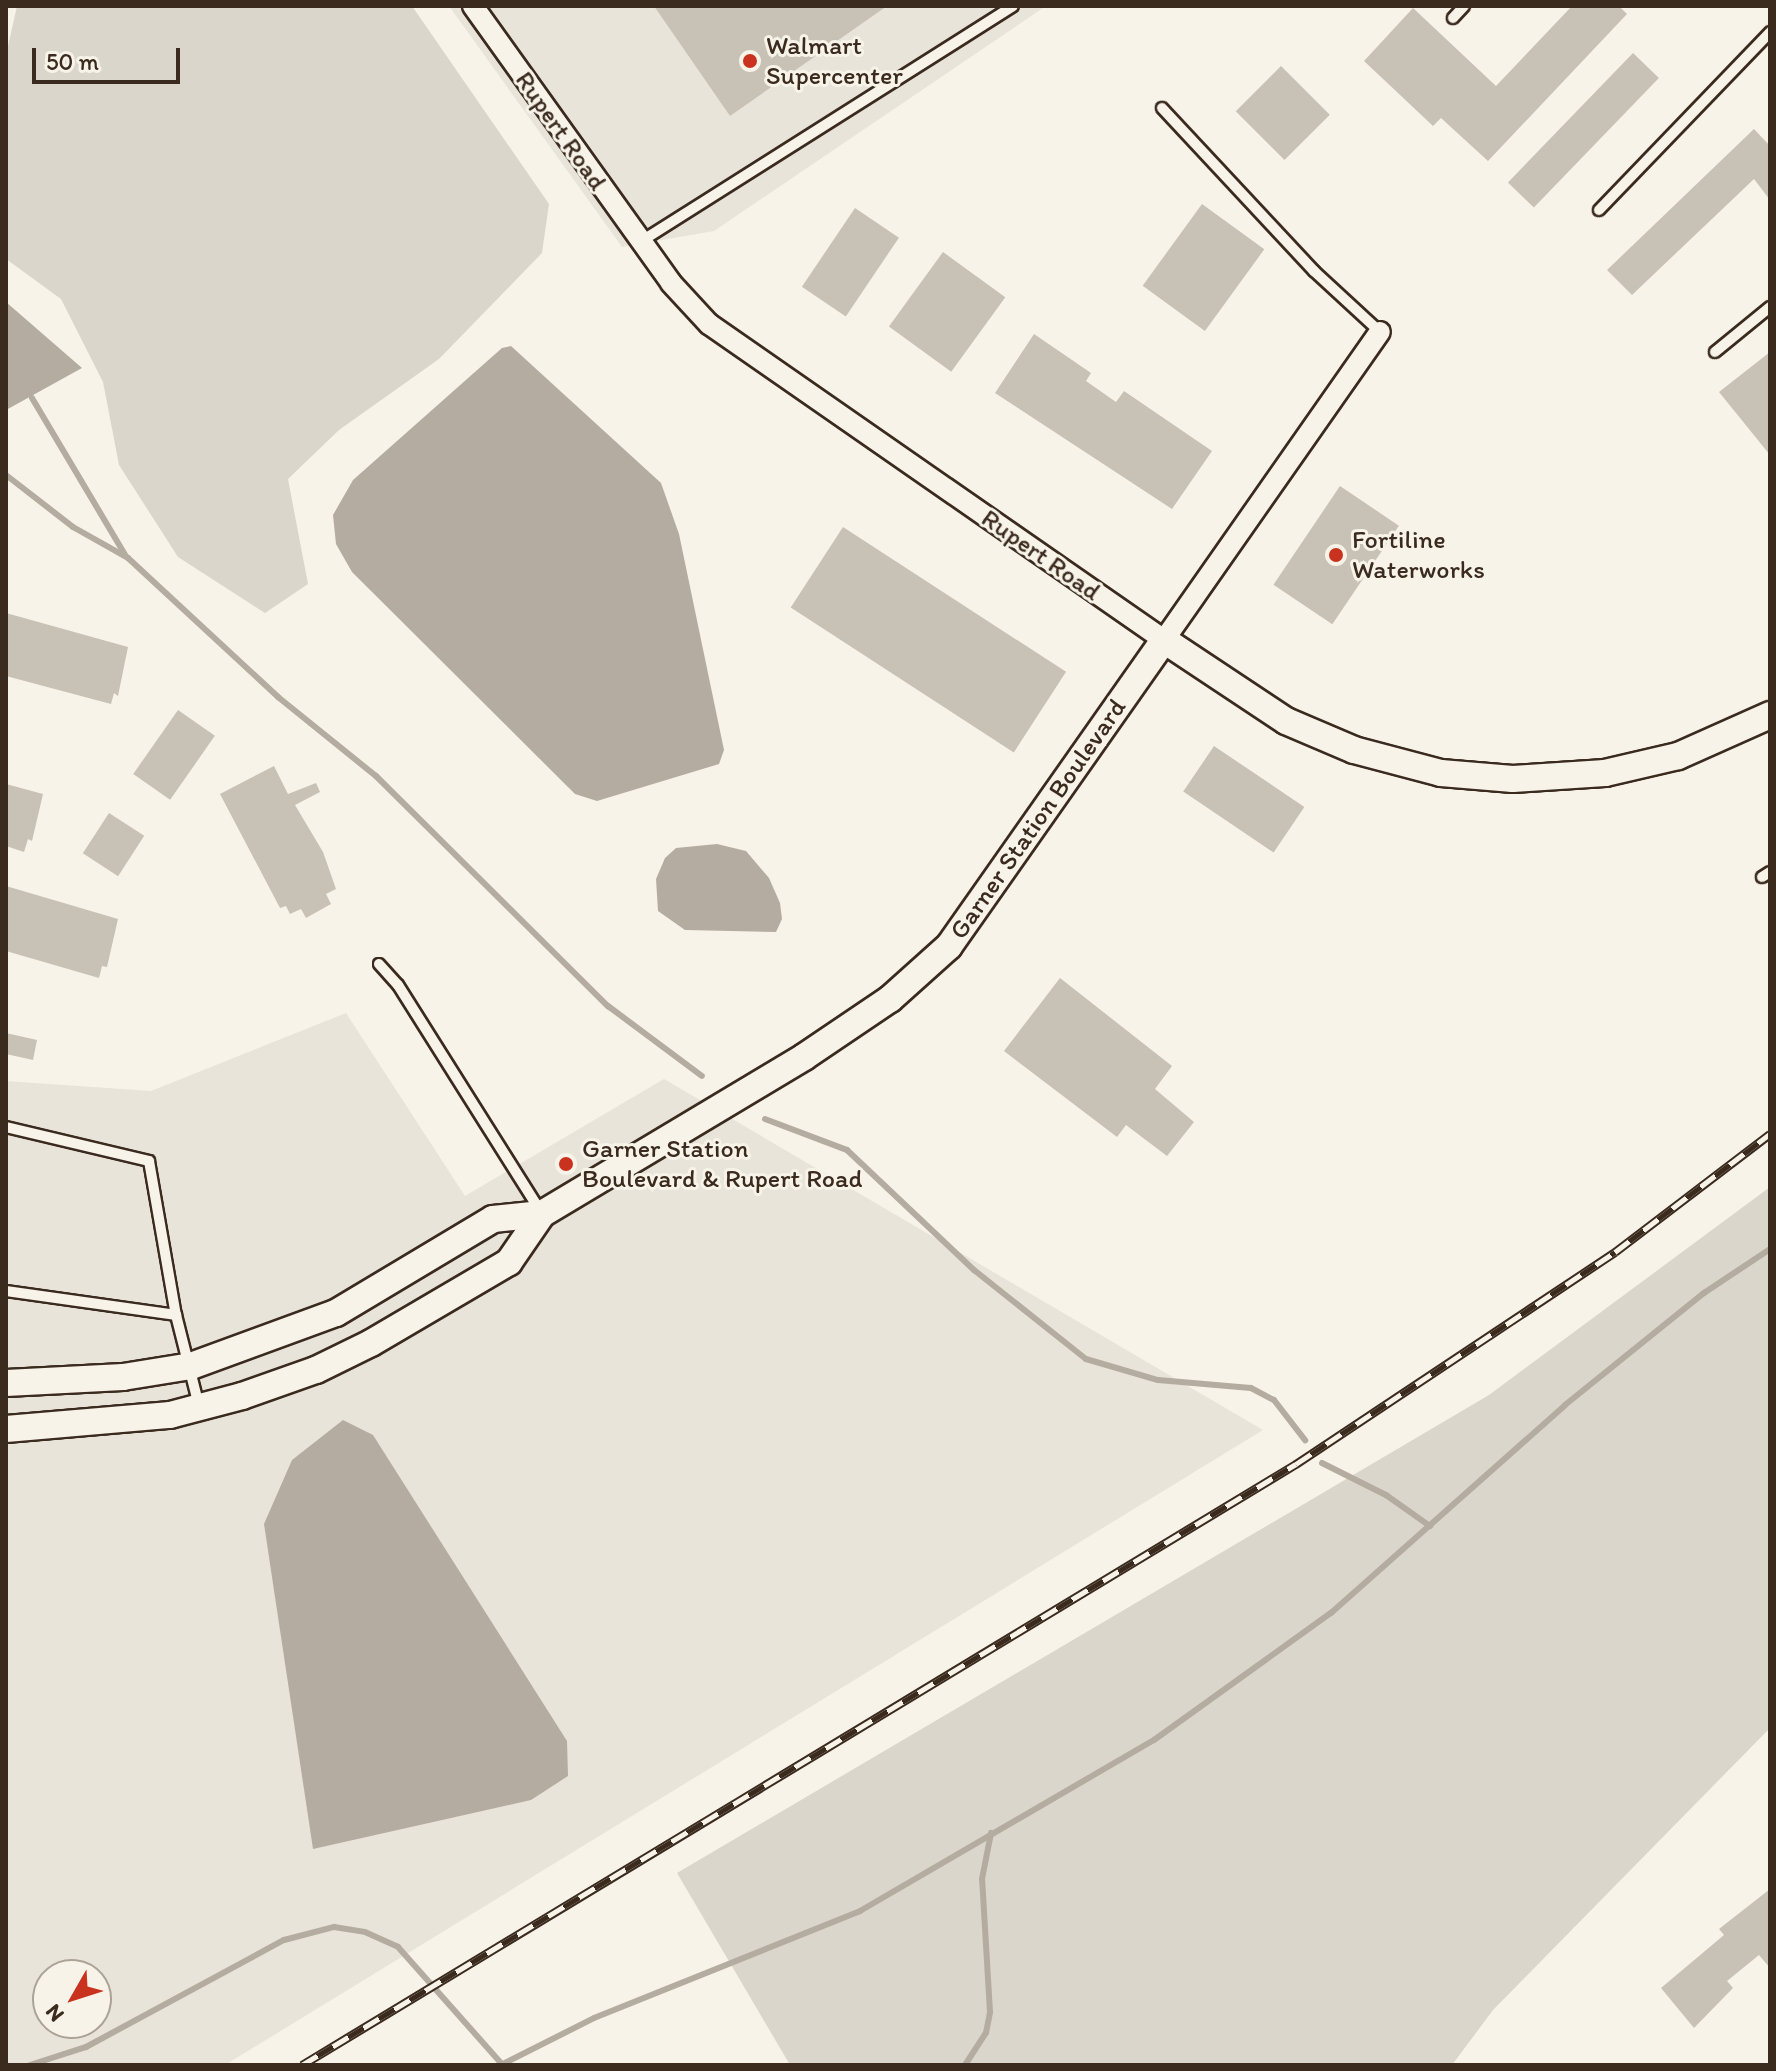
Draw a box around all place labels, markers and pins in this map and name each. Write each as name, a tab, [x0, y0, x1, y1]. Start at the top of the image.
place label: Walmart Supercenter	[766, 30, 903, 92]
marker: Walmart Supercenter	[741, 52, 759, 70]
place label: Fortiline Waterworks	[1352, 524, 1485, 586]
marker: Fortiline Waterworks	[1327, 546, 1345, 564]
place label: Garner Station Boulevard & Rupert Road	[582, 1133, 863, 1194]
marker: Garner Station Boulevard & Rupert Road	[557, 1155, 575, 1173]

